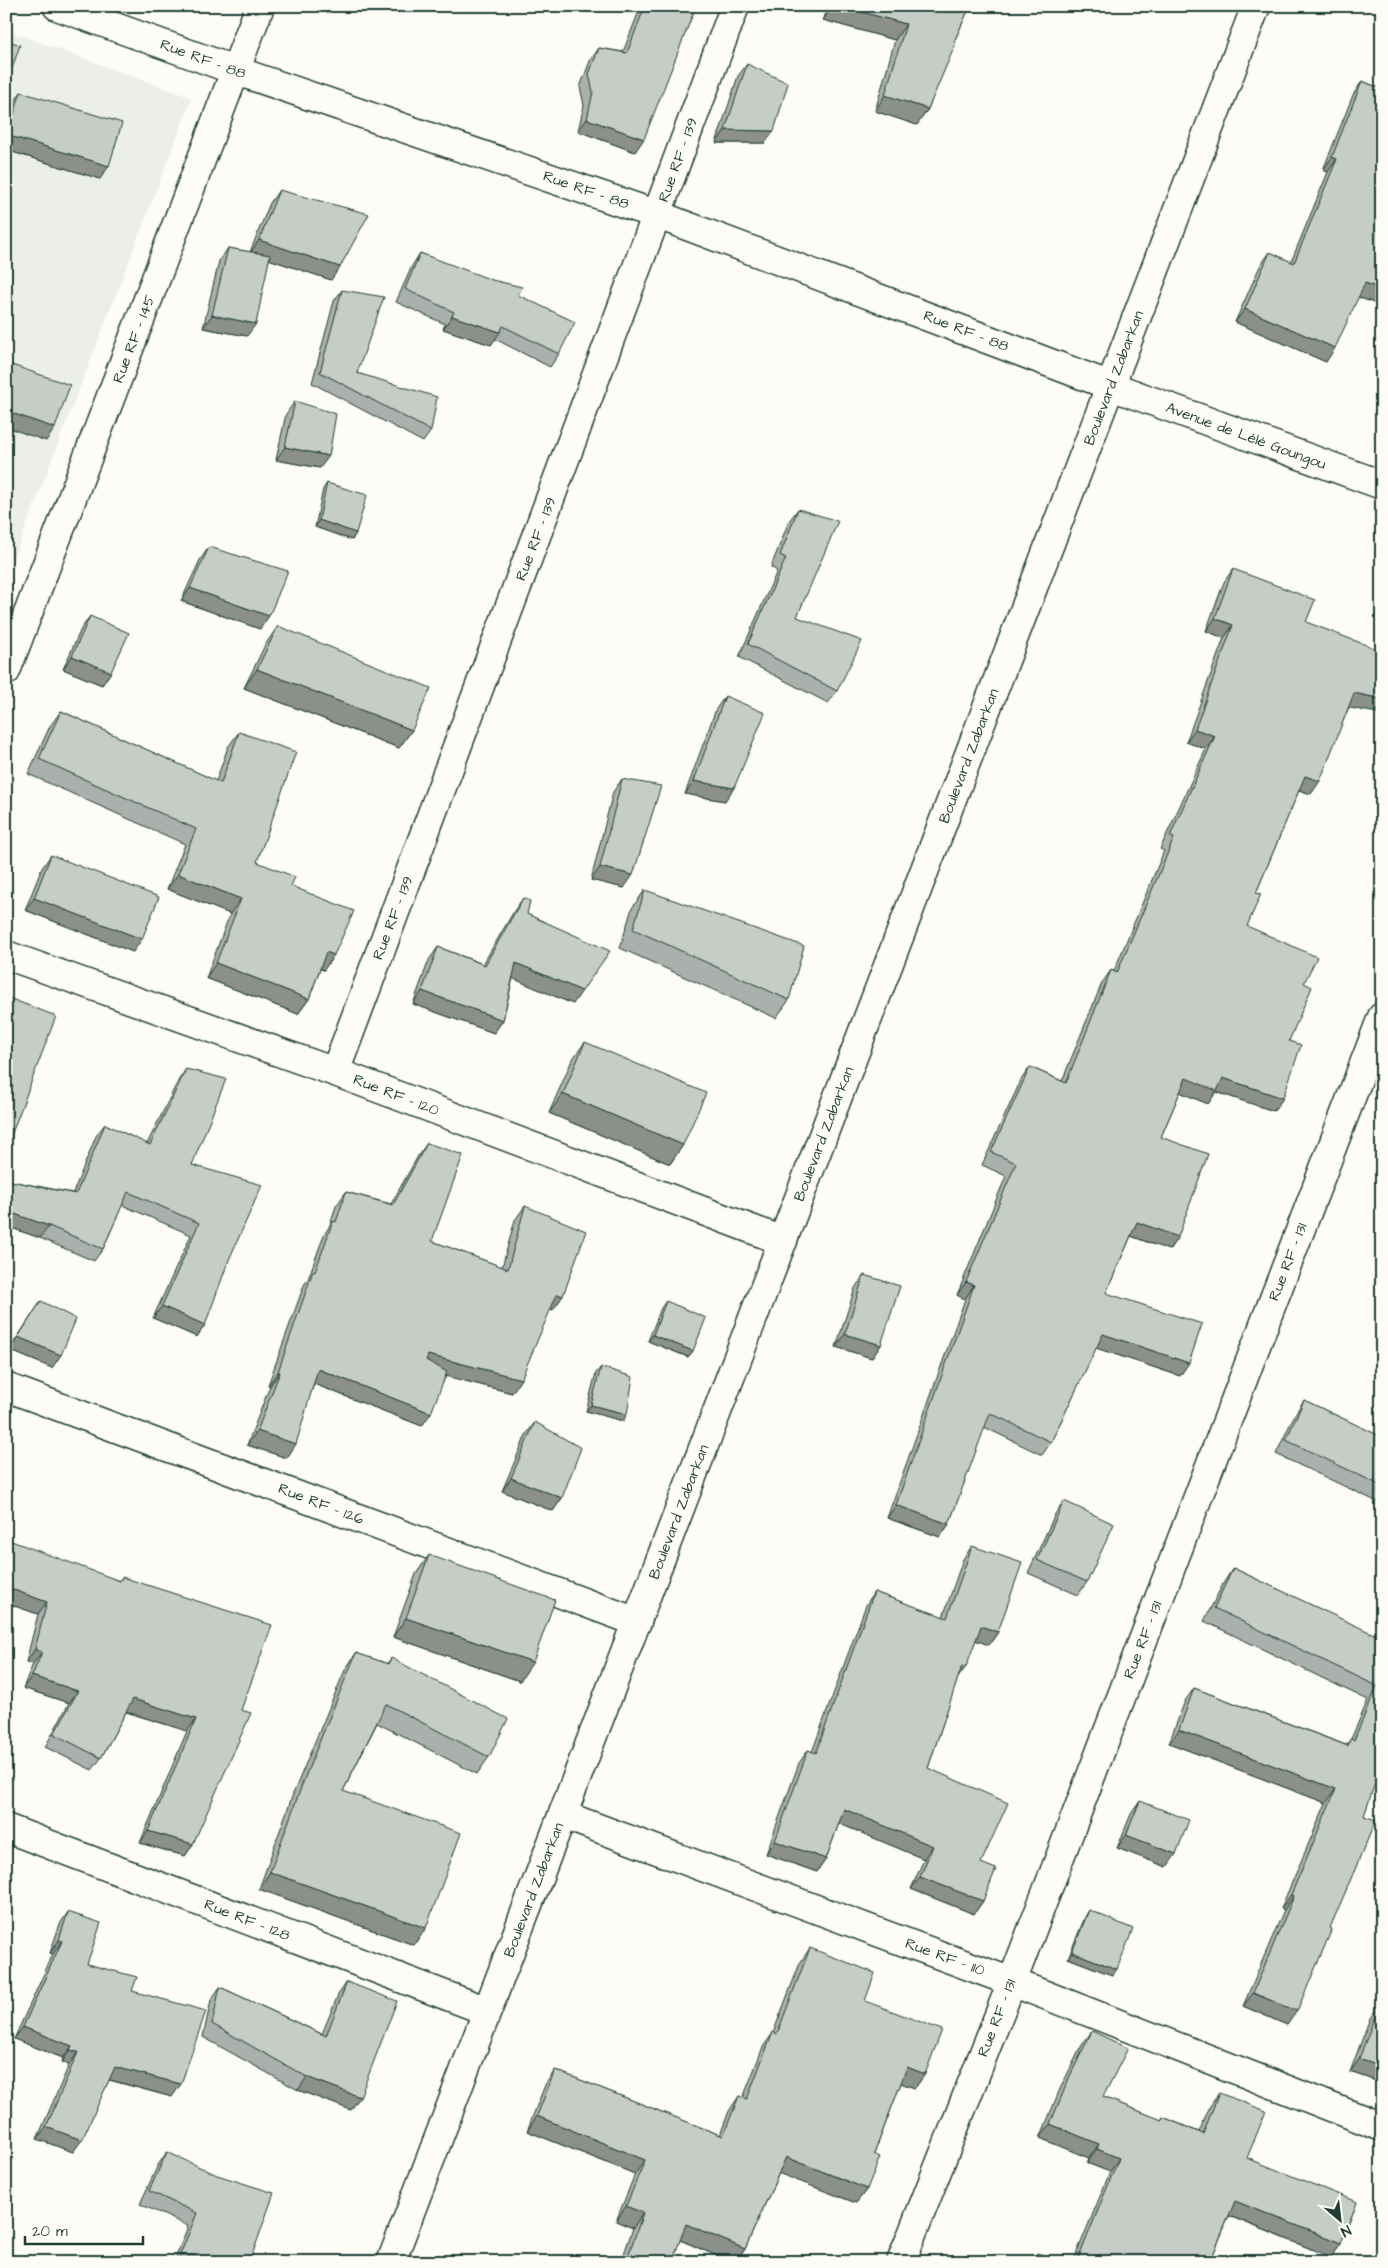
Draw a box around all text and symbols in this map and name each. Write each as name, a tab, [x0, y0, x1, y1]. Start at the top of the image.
street label: Rue RF - 88	[157, 34, 249, 84]
street label: Rue RF - 139	[653, 115, 703, 205]
street label: Rue RF - 88	[540, 165, 632, 215]
street label: Rue RF - 145	[108, 292, 161, 386]
street label: Rue RF - 88	[920, 305, 1012, 357]
street label: Boulevard Zabarkan	[1079, 307, 1150, 448]
street label: Avenue de Lélé Goungou	[1163, 397, 1329, 476]
street label: Rue RF - 139	[510, 494, 562, 584]
street label: Boulevard Zabarkan	[934, 685, 1005, 826]
street label: Rue RF - 139	[367, 873, 419, 963]
street label: Boulevard Zabarkan	[789, 1063, 860, 1204]
street label: Rue RF - 120	[350, 1069, 442, 1121]
street label: Rue RF - 131	[1264, 1220, 1312, 1304]
street label: Boulevard Zabarkan	[644, 1441, 715, 1582]
street label: Rue RF - 126	[275, 1478, 367, 1530]
street label: Rue RF - 131	[1119, 1598, 1167, 1682]
street label: Boulevard Zabarkan	[499, 1819, 570, 1960]
street label: Rue RF - 128	[201, 1894, 293, 1946]
street label: Rue RF - 110	[902, 1933, 988, 1981]
street label: Rue RF - 131	[973, 1976, 1021, 2060]
north arrow	[1316, 2196, 1366, 2246]
scale bar	[25, 2213, 142, 2245]
text: N	[1337, 2220, 1354, 2242]
text: 20 m	[32, 2221, 68, 2242]

